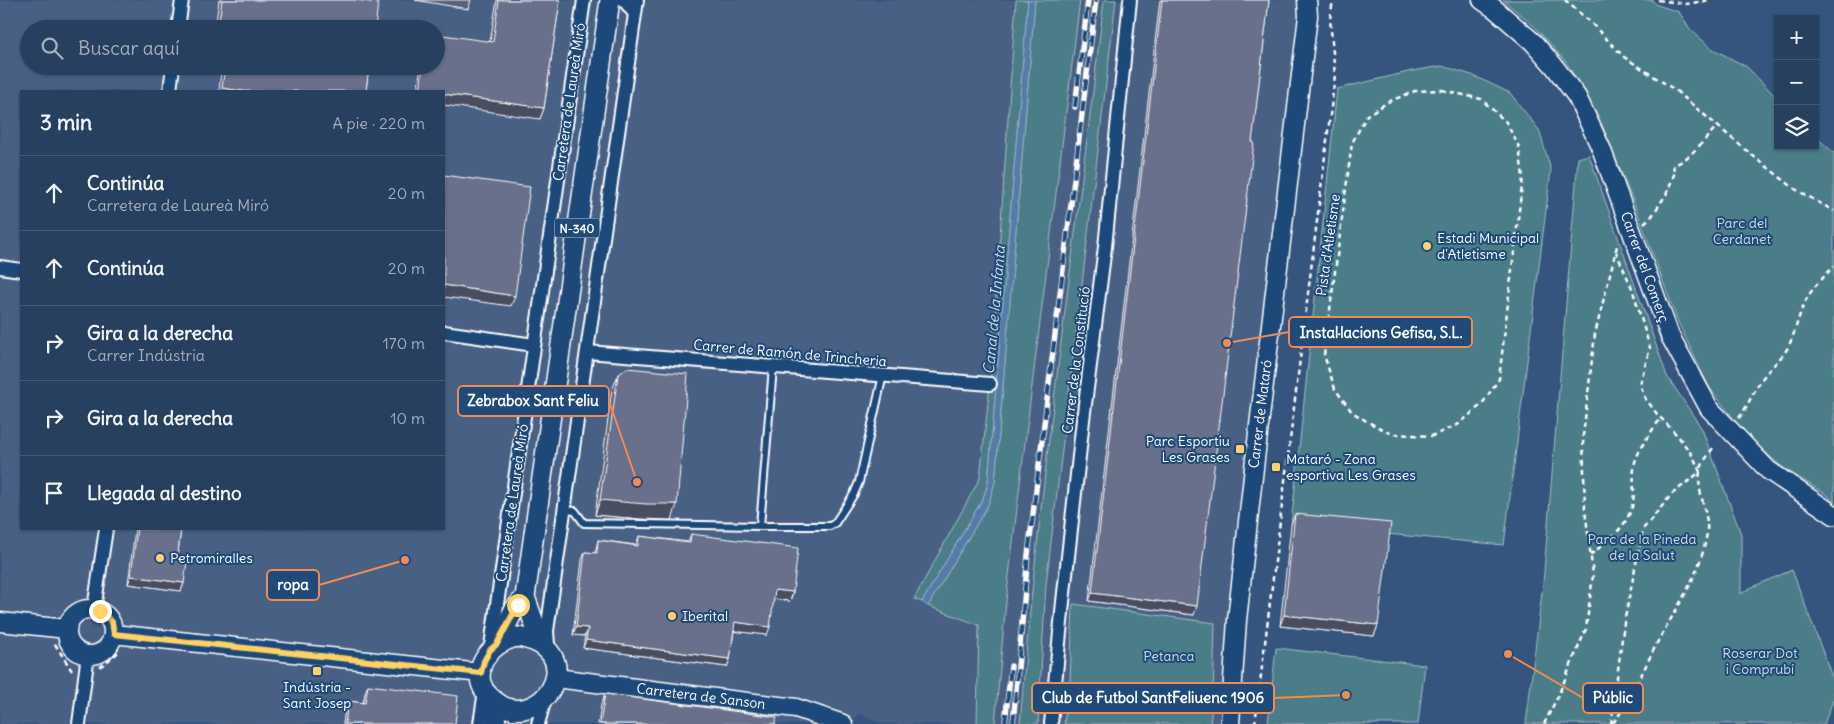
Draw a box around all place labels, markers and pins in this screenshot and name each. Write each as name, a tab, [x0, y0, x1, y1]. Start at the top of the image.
place label: Estadi Municipal d'Atletisme	[1437, 229, 1539, 263]
marker: Estadi Municipal d'Atletisme	[1421, 240, 1433, 252]
callout: Instal·lacions Gefisa, S.L.	[1289, 317, 1472, 347]
callout: Zebrabox Sant Feliu	[458, 386, 609, 416]
place label: Parc Esportiu Les Grases	[1146, 432, 1230, 466]
marker: Parc Esportiu Les Grases	[1234, 443, 1246, 455]
place label: Mataró - Zona esportiva Les Grases	[1286, 450, 1416, 484]
marker: Mataró - Zona esportiva Les Grases	[1270, 461, 1282, 473]
place label: Petromiralles	[170, 549, 253, 567]
marker: Petromiralles	[154, 552, 166, 564]
callout: ropa	[267, 570, 319, 600]
place label: Iberital	[682, 607, 728, 625]
marker: Iberital	[666, 610, 678, 622]
marker: Indústria - Sant Josep	[311, 665, 323, 677]
place label: Indústria - Sant Josep	[283, 678, 351, 712]
callout: Club de Futbol SantFeliuenc 1906	[1032, 683, 1274, 713]
callout: Públic	[1583, 683, 1643, 713]

